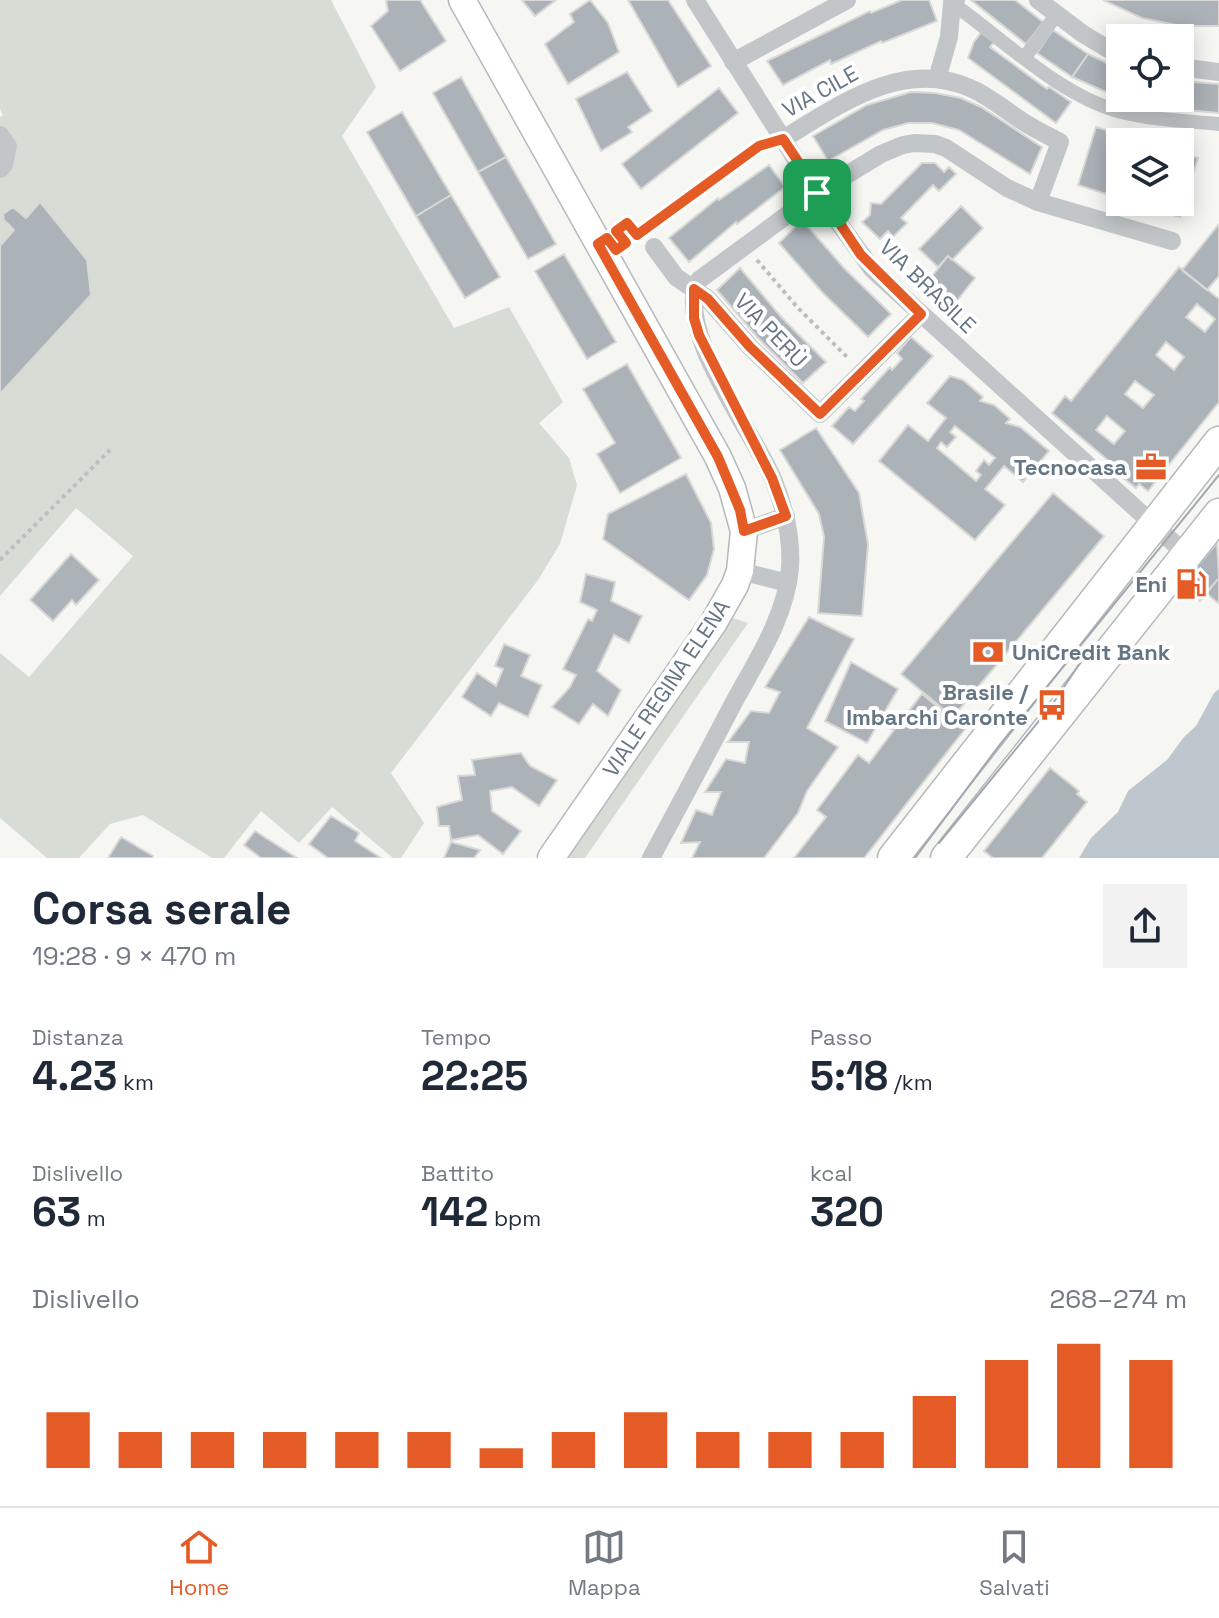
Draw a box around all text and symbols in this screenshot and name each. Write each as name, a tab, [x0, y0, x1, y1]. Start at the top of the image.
map controls	[1106, 24, 1194, 216]
button: locate	[1106, 24, 1194, 112]
street label: VIA CILE	[777, 59, 863, 123]
button: layers	[1106, 128, 1194, 216]
pin	[783, 159, 851, 227]
icon: arrive	[795, 171, 839, 215]
street label: VIA BRASILE	[874, 233, 982, 339]
street label: VIA PERÙ	[729, 287, 813, 373]
office icon: Tecnocasa	[1134, 450, 1168, 484]
place label: Tecnocasa	[1014, 453, 1127, 481]
fuel station icon: Eni	[1174, 567, 1208, 601]
place label: Eni	[1135, 570, 1167, 598]
street label: VIALE REGINA ELENA	[596, 594, 736, 782]
bank icon: UniCredit Bank	[971, 635, 1005, 669]
place label: UniCredit Bank	[1012, 638, 1171, 666]
place label: Brasile / Imbarchi Caronte	[846, 678, 1028, 731]
bus stop icon: Brasile / Imbarchi Caronte	[1035, 688, 1069, 722]
text: Corsa serale	[32, 881, 292, 937]
button: share	[1103, 884, 1187, 968]
text: 19:28 · 9 × 470 m	[32, 939, 236, 973]
text: Distanza	[32, 1023, 124, 1051]
text: Tempo	[421, 1023, 491, 1051]
text: Passo	[810, 1023, 872, 1051]
text: 4.23	[32, 1051, 117, 1102]
text: 22:25	[421, 1051, 528, 1102]
text: 5:18	[810, 1051, 888, 1102]
text: km	[117, 1068, 154, 1096]
text: /km	[888, 1068, 933, 1096]
text: Dislivello	[32, 1159, 123, 1187]
text: Battito	[421, 1159, 494, 1187]
text: kcal	[810, 1159, 852, 1187]
text: 63	[32, 1187, 81, 1238]
text: 142	[421, 1187, 488, 1238]
text: 320	[810, 1187, 884, 1238]
text: m	[81, 1204, 106, 1232]
text: bpm	[488, 1204, 541, 1232]
text: Dislivello	[32, 1282, 140, 1316]
text: 268–274 m	[1050, 1282, 1187, 1316]
tab: Home	[169, 1525, 229, 1601]
tab: Mappa	[568, 1525, 641, 1601]
tab: Salvati	[979, 1525, 1050, 1601]

